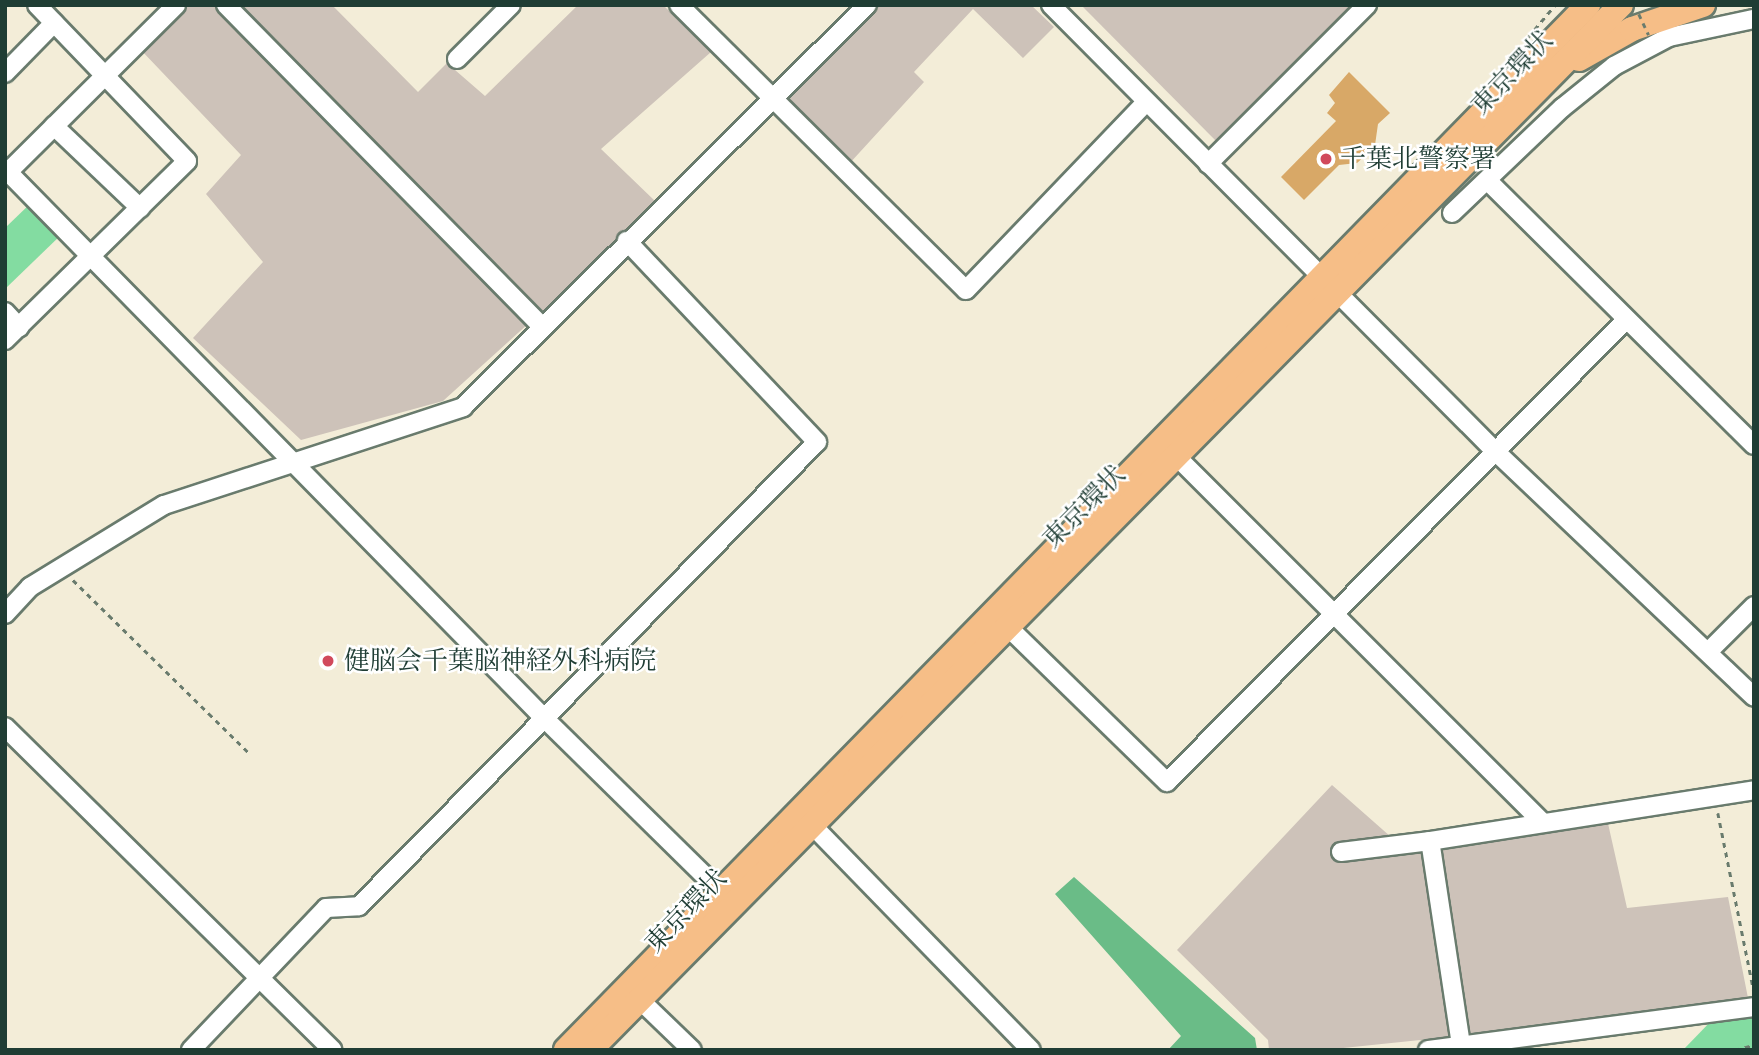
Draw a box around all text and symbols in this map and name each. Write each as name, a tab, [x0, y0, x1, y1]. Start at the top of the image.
street label: 東京環状	[1465, 25, 1559, 121]
place label: 千葉北警察署	[1340, 143, 1496, 175]
marker: 千葉北警察署	[1318, 151, 1334, 167]
street label: 東京環状	[1036, 459, 1132, 555]
place label: 健脳会千葉脳神経外科病院	[344, 645, 656, 677]
marker: 健脳会千葉脳神経外科病院	[318, 651, 338, 671]
street label: 東京環状	[639, 863, 733, 959]

